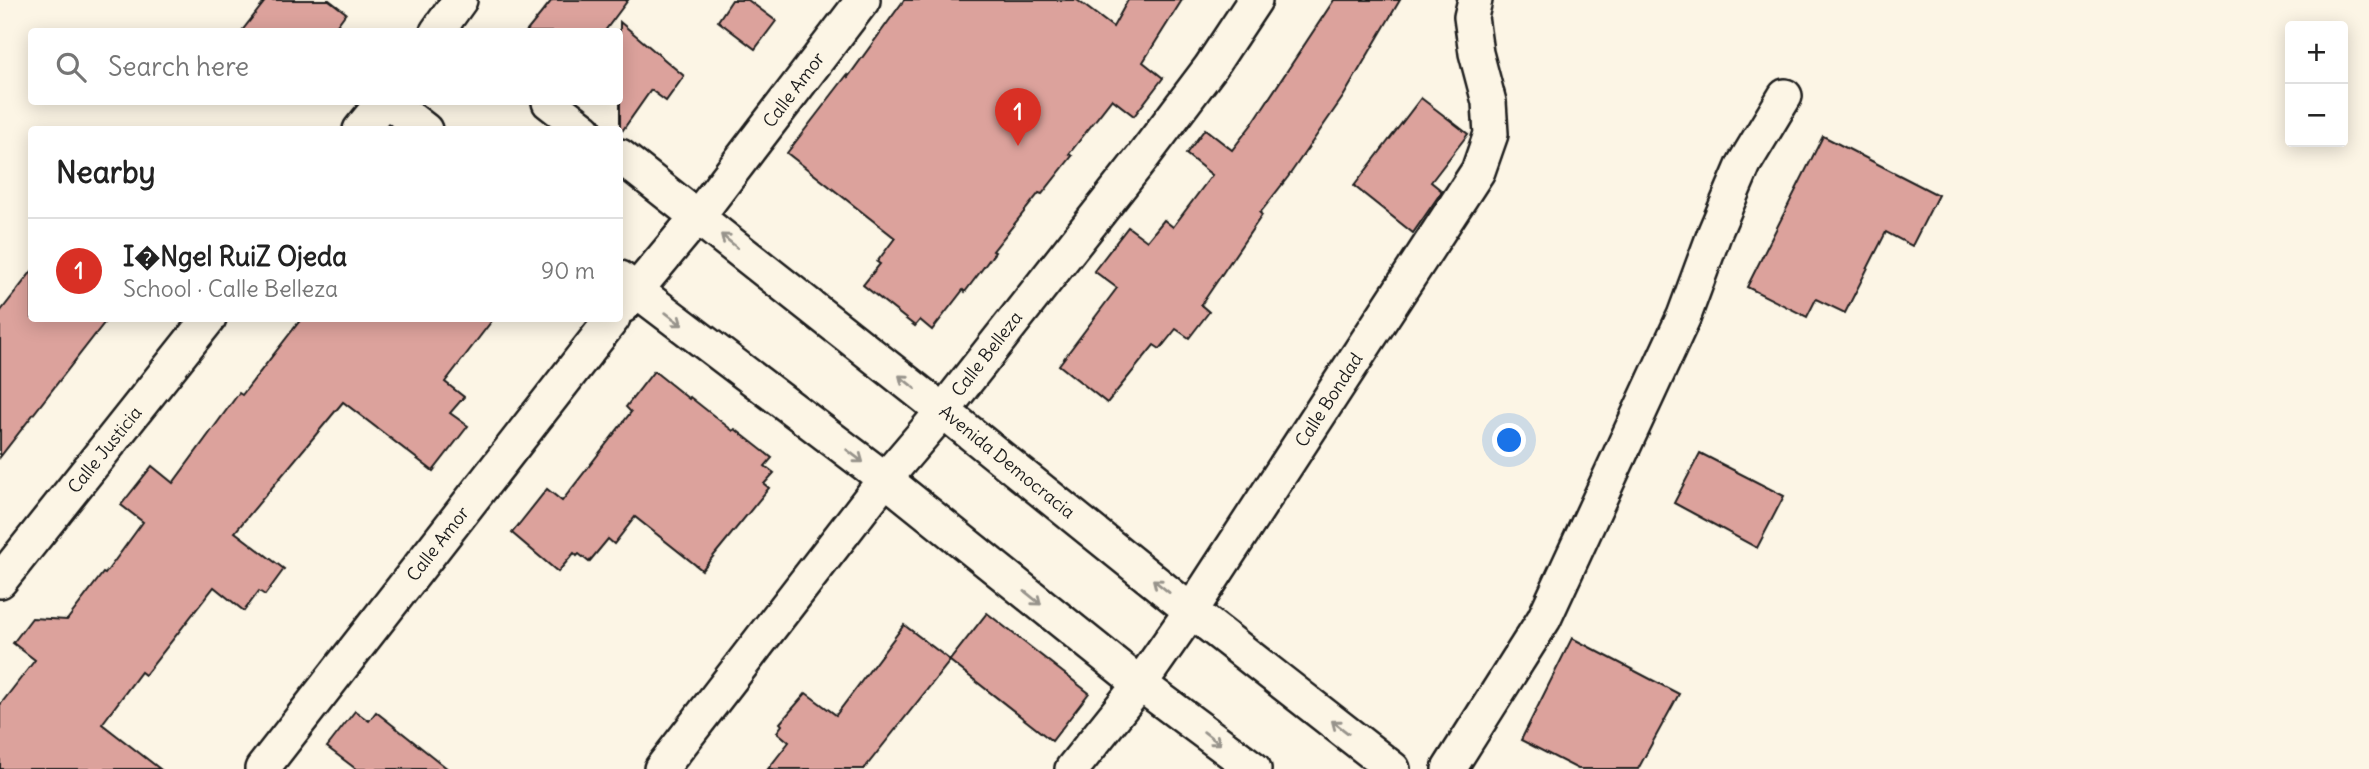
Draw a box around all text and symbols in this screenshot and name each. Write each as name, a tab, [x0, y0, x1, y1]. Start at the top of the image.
map controls	[2285, 21, 2348, 147]
button: +	[2285, 21, 2348, 84]
search box	[28, 28, 623, 105]
street label: Calle Amor	[758, 47, 830, 132]
icon: search	[52, 48, 90, 86]
text: Search here	[108, 50, 249, 83]
button: −	[2285, 84, 2348, 147]
pin: 1	[995, 88, 1041, 146]
text: Nearby	[56, 153, 156, 191]
one-way arrow	[720, 233, 739, 248]
text: I�Ngel RuiZ Ojeda	[123, 240, 347, 273]
text: 1	[74, 256, 84, 285]
text: 90 m	[541, 256, 595, 285]
text: School · Calle Belleza	[123, 274, 338, 303]
street label: Calle Belleza	[946, 306, 1027, 401]
one-way arrow	[664, 312, 683, 327]
street label: Calle Bondad	[1290, 348, 1368, 451]
one-way arrow	[898, 375, 917, 390]
street label: Avenida Democracia	[935, 400, 1080, 523]
street label: Calle Justicia	[62, 401, 147, 498]
your location	[1492, 423, 1526, 457]
one-way arrow	[846, 449, 864, 464]
street label: Calle Amor	[401, 501, 474, 586]
one-way arrow	[1152, 579, 1170, 594]
one-way arrow	[1024, 591, 1042, 606]
one-way arrow	[1331, 719, 1349, 734]
one-way arrow	[1203, 731, 1221, 746]

